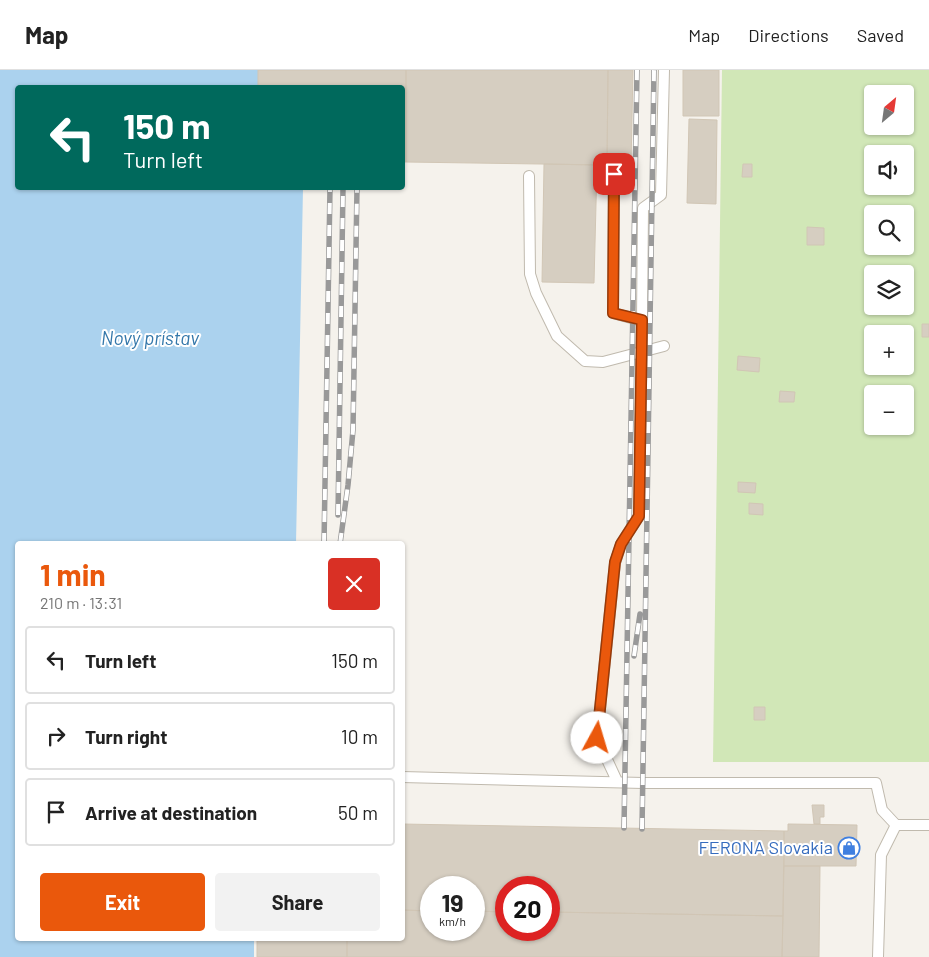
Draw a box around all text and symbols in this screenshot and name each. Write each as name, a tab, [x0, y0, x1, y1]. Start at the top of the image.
text: Map	[25, 20, 68, 49]
text: Map	[688, 24, 720, 46]
text: Directions	[748, 24, 829, 46]
text: Saved	[857, 24, 904, 46]
north arrow	[864, 85, 914, 135]
map controls	[864, 85, 914, 435]
text: 150 m	[123, 104, 210, 146]
icon: left	[40, 105, 105, 170]
button: sound	[864, 145, 914, 195]
text: Turn left	[123, 146, 203, 172]
pin	[593, 153, 635, 195]
icon: arrive	[600, 160, 628, 188]
button: search	[864, 205, 914, 255]
button: layers	[864, 265, 914, 315]
button: +	[864, 325, 914, 375]
water label: Nový prístav	[101, 326, 199, 349]
button: −	[864, 385, 914, 435]
text: 1 min	[40, 556, 106, 592]
button: close	[328, 558, 380, 610]
text: 210 m · 13:31	[40, 593, 122, 612]
icon: left	[42, 646, 70, 674]
text: Turn left	[85, 649, 156, 672]
text: 150 m	[331, 649, 378, 672]
position arrow	[570, 711, 622, 763]
icon: right	[42, 722, 70, 750]
text: Turn right	[85, 725, 167, 748]
text: 10 m	[341, 725, 378, 748]
icon: arrive	[42, 798, 70, 826]
text: Arrive at destination	[85, 801, 257, 824]
text: 50 m	[338, 801, 378, 824]
place label: FERONA Slovakia	[699, 836, 833, 858]
shop icon: FERONA Slovakia	[837, 836, 861, 860]
button: Exit	[40, 873, 205, 931]
button: Share	[215, 873, 380, 931]
speed limit sign: 20	[495, 876, 560, 941]
text: 19	[441, 887, 464, 917]
text: km/h	[439, 914, 466, 928]

